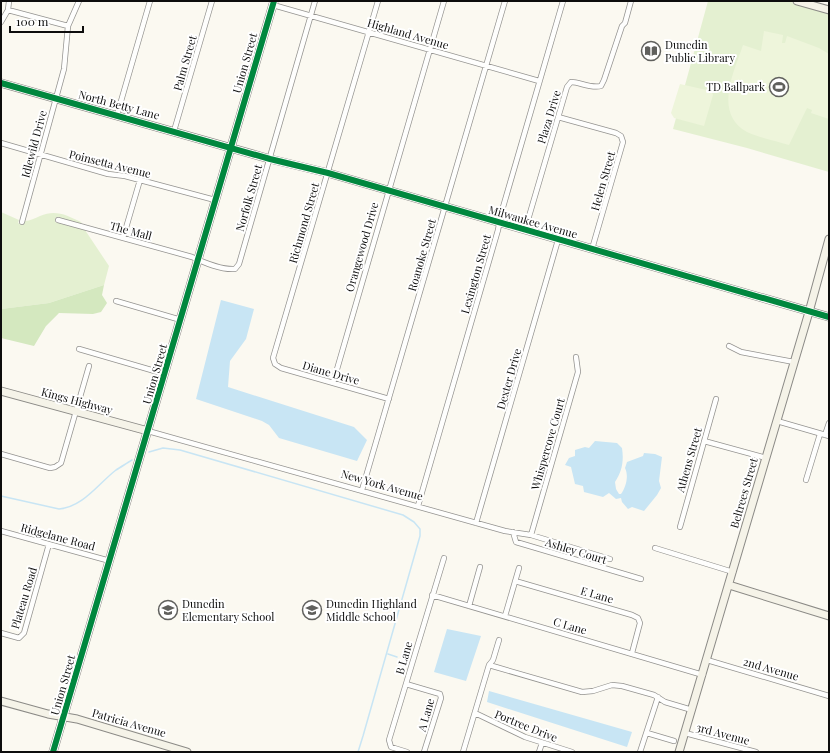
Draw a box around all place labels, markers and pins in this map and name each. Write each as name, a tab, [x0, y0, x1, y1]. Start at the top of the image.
place label: Dunedin Public Library	[665, 37, 736, 65]
library icon: Dunedin Public Library	[640, 40, 662, 62]
sports icon: TD Ballpark	[768, 76, 790, 98]
place label: TD Ballpark	[706, 79, 765, 94]
place label: Dunedin Elementary School	[182, 596, 274, 624]
place label: Dunedin Highland Middle School	[326, 596, 417, 624]
school or university icon: Dunedin Elementary School	[157, 599, 179, 621]
school or university icon: Dunedin Highland Middle School	[301, 599, 323, 621]

